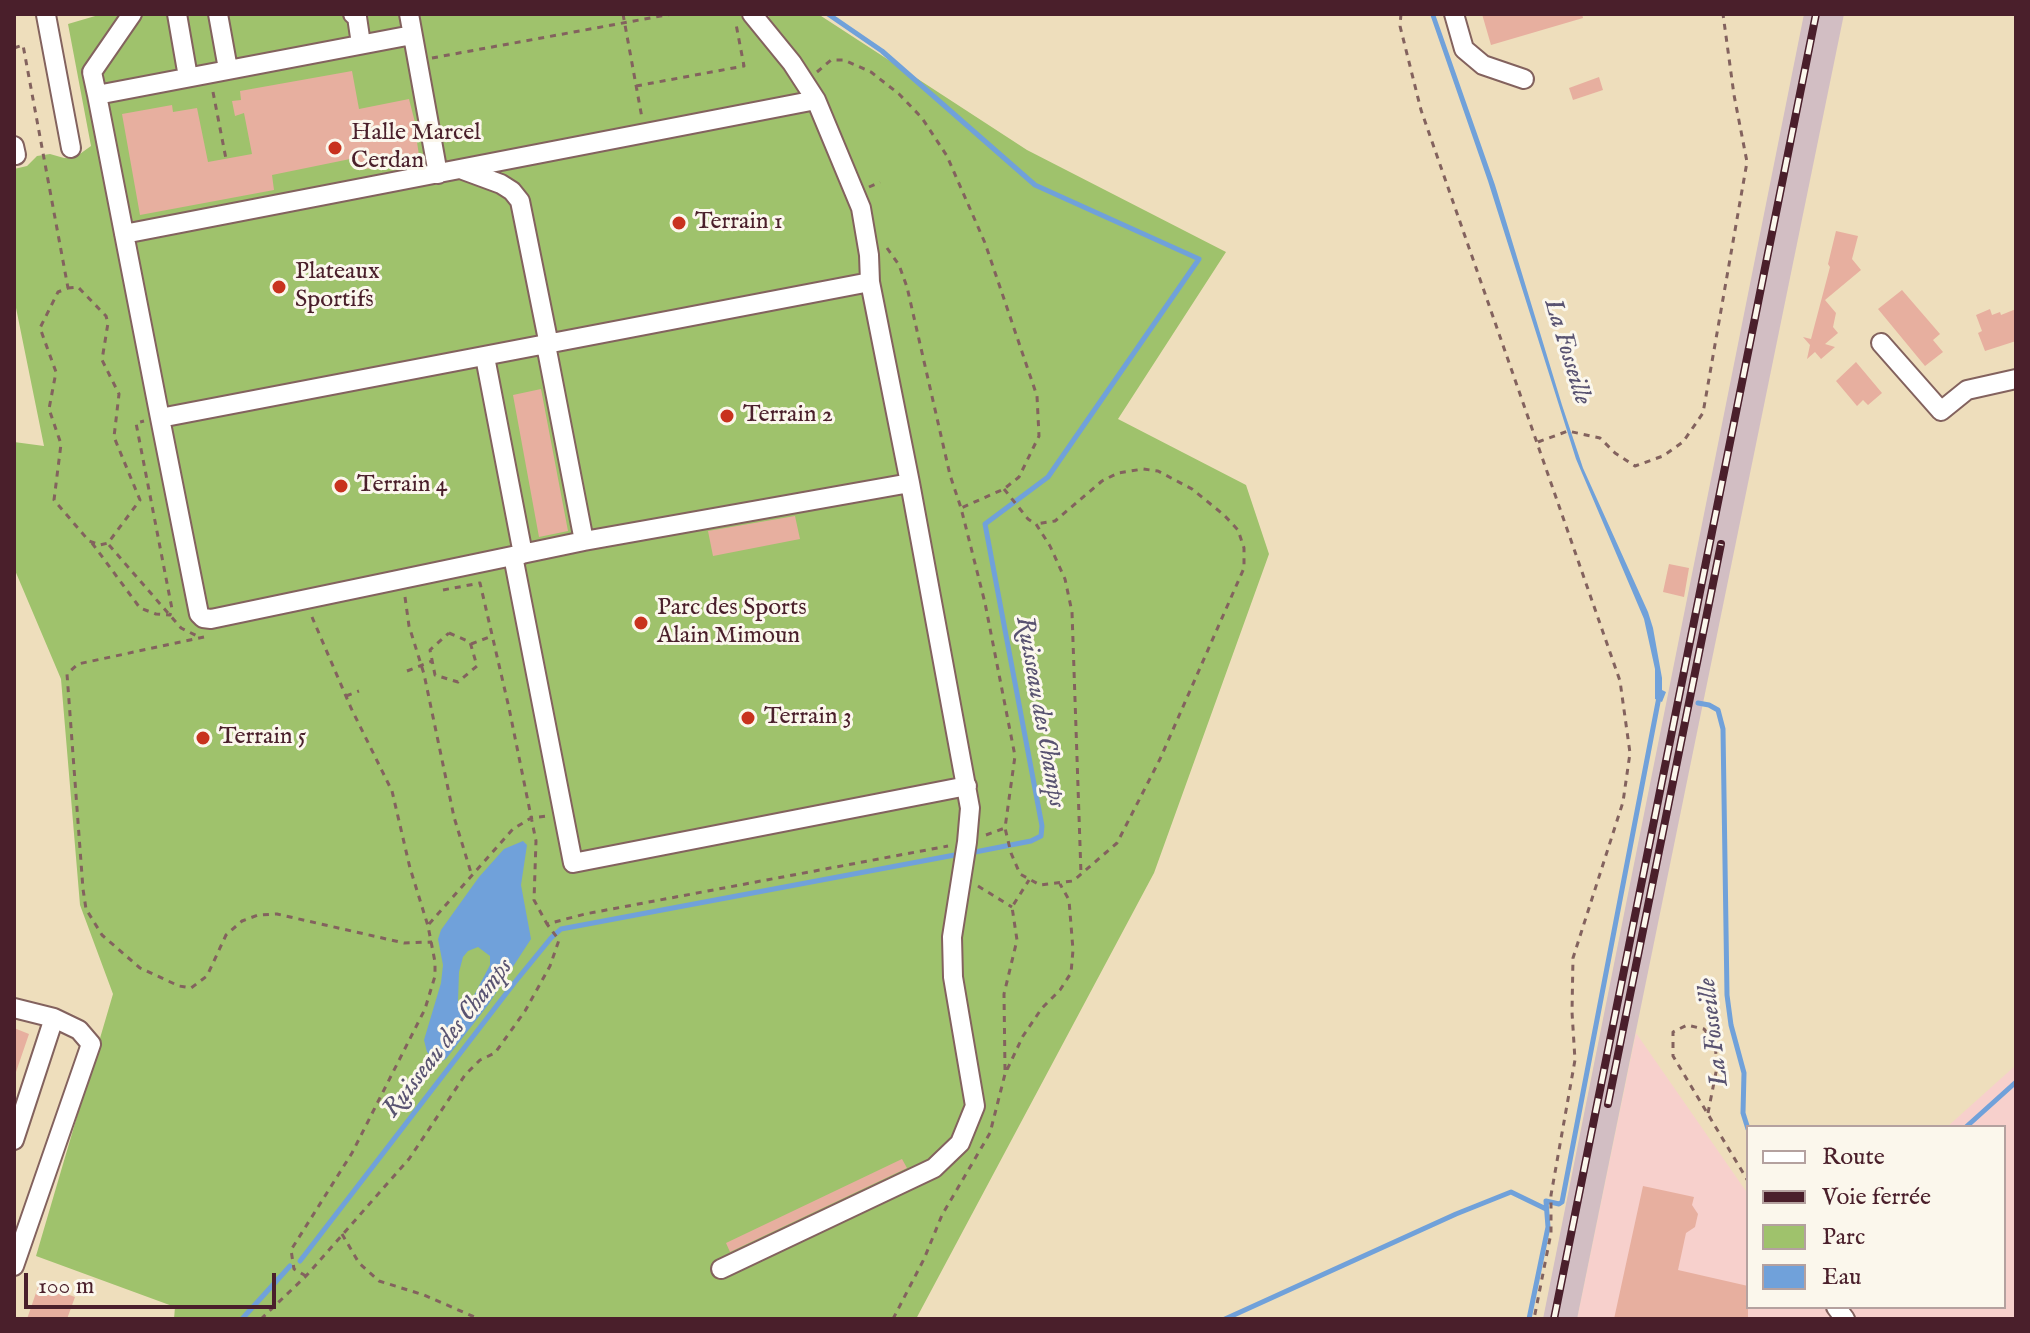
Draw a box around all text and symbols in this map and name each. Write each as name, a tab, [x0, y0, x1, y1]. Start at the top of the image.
place label: Halle Marcel Cerdan	[351, 120, 481, 176]
marker: Halle Marcel Cerdan	[326, 139, 344, 157]
place label: Terrain 1	[695, 209, 783, 237]
marker: Terrain 1	[670, 214, 688, 232]
place label: Plateaux Sportifs	[295, 259, 380, 315]
marker: Plateaux Sportifs	[270, 278, 288, 296]
water label: La Fosseille	[1535, 295, 1597, 409]
place label: Terrain 2	[743, 402, 833, 430]
marker: Terrain 2	[718, 407, 736, 425]
place label: Terrain 4	[357, 472, 448, 500]
marker: Terrain 4	[332, 477, 350, 495]
place label: Parc des Sports Alain Mimoun	[657, 595, 807, 651]
marker: Parc des Sports Alain Mimoun	[632, 614, 650, 632]
water label: Ruisseau des Champs	[1007, 614, 1071, 810]
place label: Terrain 3	[764, 704, 852, 732]
marker: Terrain 3	[739, 709, 757, 727]
place label: Terrain 5	[219, 724, 307, 752]
marker: Terrain 5	[194, 729, 212, 747]
water label: Ruisseau des Champs	[377, 953, 521, 1125]
water label: La Fosseille	[1693, 976, 1737, 1088]
legend	[1746, 1125, 2006, 1309]
text: Route	[1822, 1142, 1885, 1173]
text: Voie ferrée	[1822, 1182, 1931, 1213]
text: Parc	[1822, 1222, 1865, 1253]
scale bar	[28, 1257, 280, 1307]
text: Eau	[1822, 1262, 1861, 1293]
text: 100 m	[38, 1271, 94, 1302]

